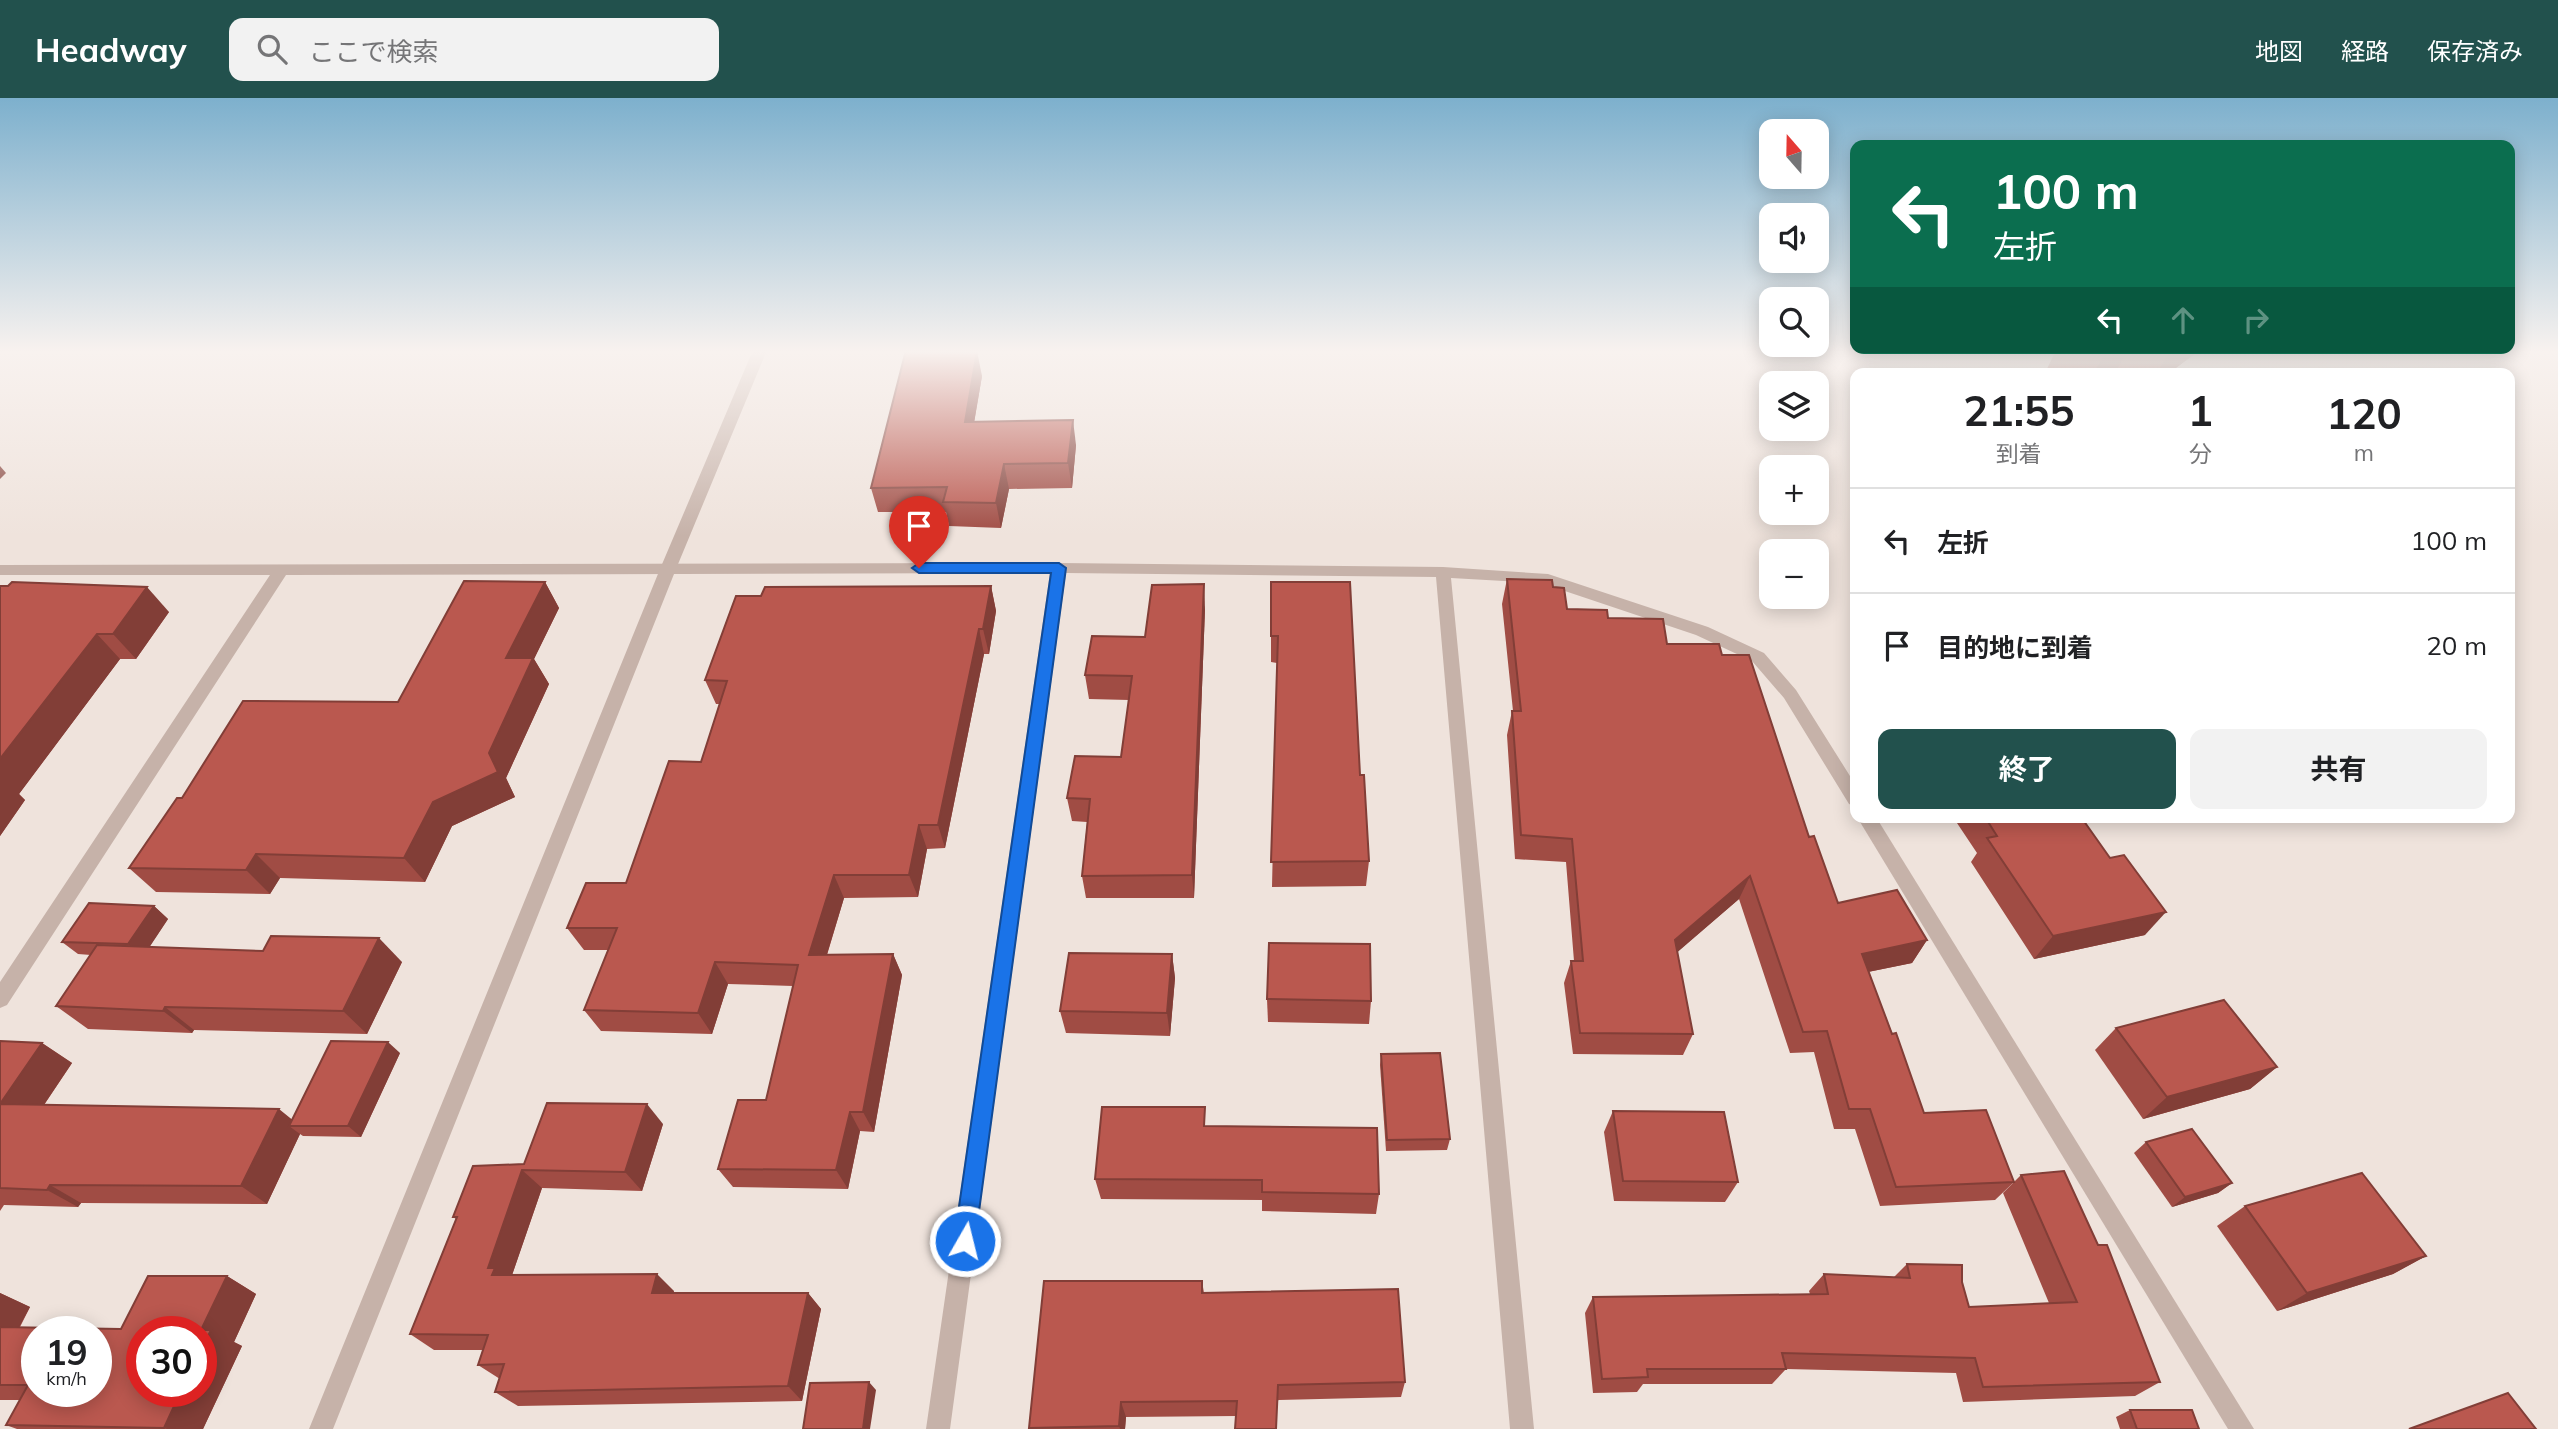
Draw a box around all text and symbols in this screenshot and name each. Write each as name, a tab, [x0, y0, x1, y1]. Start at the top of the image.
search box	[229, 18, 719, 81]
text: Headway	[35, 29, 187, 70]
icon: search	[253, 30, 291, 68]
text: ここで検索	[309, 35, 439, 68]
text: 地図	[2255, 36, 2303, 66]
text: 経路	[2341, 36, 2389, 66]
text: 保存済み	[2427, 36, 2523, 66]
north arrow	[1759, 119, 1829, 189]
map controls	[1759, 119, 1829, 609]
text: 100 m	[1993, 160, 2139, 221]
icon: left	[1878, 168, 1969, 259]
button: sound	[1759, 203, 1829, 273]
text: 左折	[1993, 226, 2057, 266]
button: search	[1759, 287, 1829, 357]
icon: left	[2091, 301, 2129, 339]
icon: ahead	[2164, 301, 2202, 339]
icon: right	[2237, 301, 2275, 339]
button: layers	[1759, 371, 1829, 441]
text: 21:55	[1963, 384, 2074, 437]
text: 1	[2188, 384, 2213, 437]
text: 120	[2326, 387, 2402, 440]
text: m	[2354, 438, 2374, 467]
text: 到着	[1996, 439, 2042, 468]
text: 分	[2189, 439, 2212, 468]
button: +	[1759, 455, 1829, 525]
pin	[889, 496, 949, 568]
icon: arrive	[900, 507, 938, 545]
icon: left	[1878, 522, 1916, 560]
text: 100 m	[2411, 524, 2487, 557]
text: 左折	[1937, 526, 1989, 559]
button: −	[1759, 539, 1829, 609]
icon: arrive	[1878, 627, 1916, 665]
text: 20 m	[2426, 629, 2487, 662]
text: 目的地に到着	[1937, 631, 2093, 664]
button: 終了	[1878, 729, 2176, 809]
button: 共有	[2190, 729, 2487, 809]
position arrow	[928, 1204, 1002, 1278]
speed limit sign: 30	[126, 1316, 217, 1407]
text: 19	[45, 1330, 88, 1374]
text: km/h	[46, 1367, 87, 1390]

